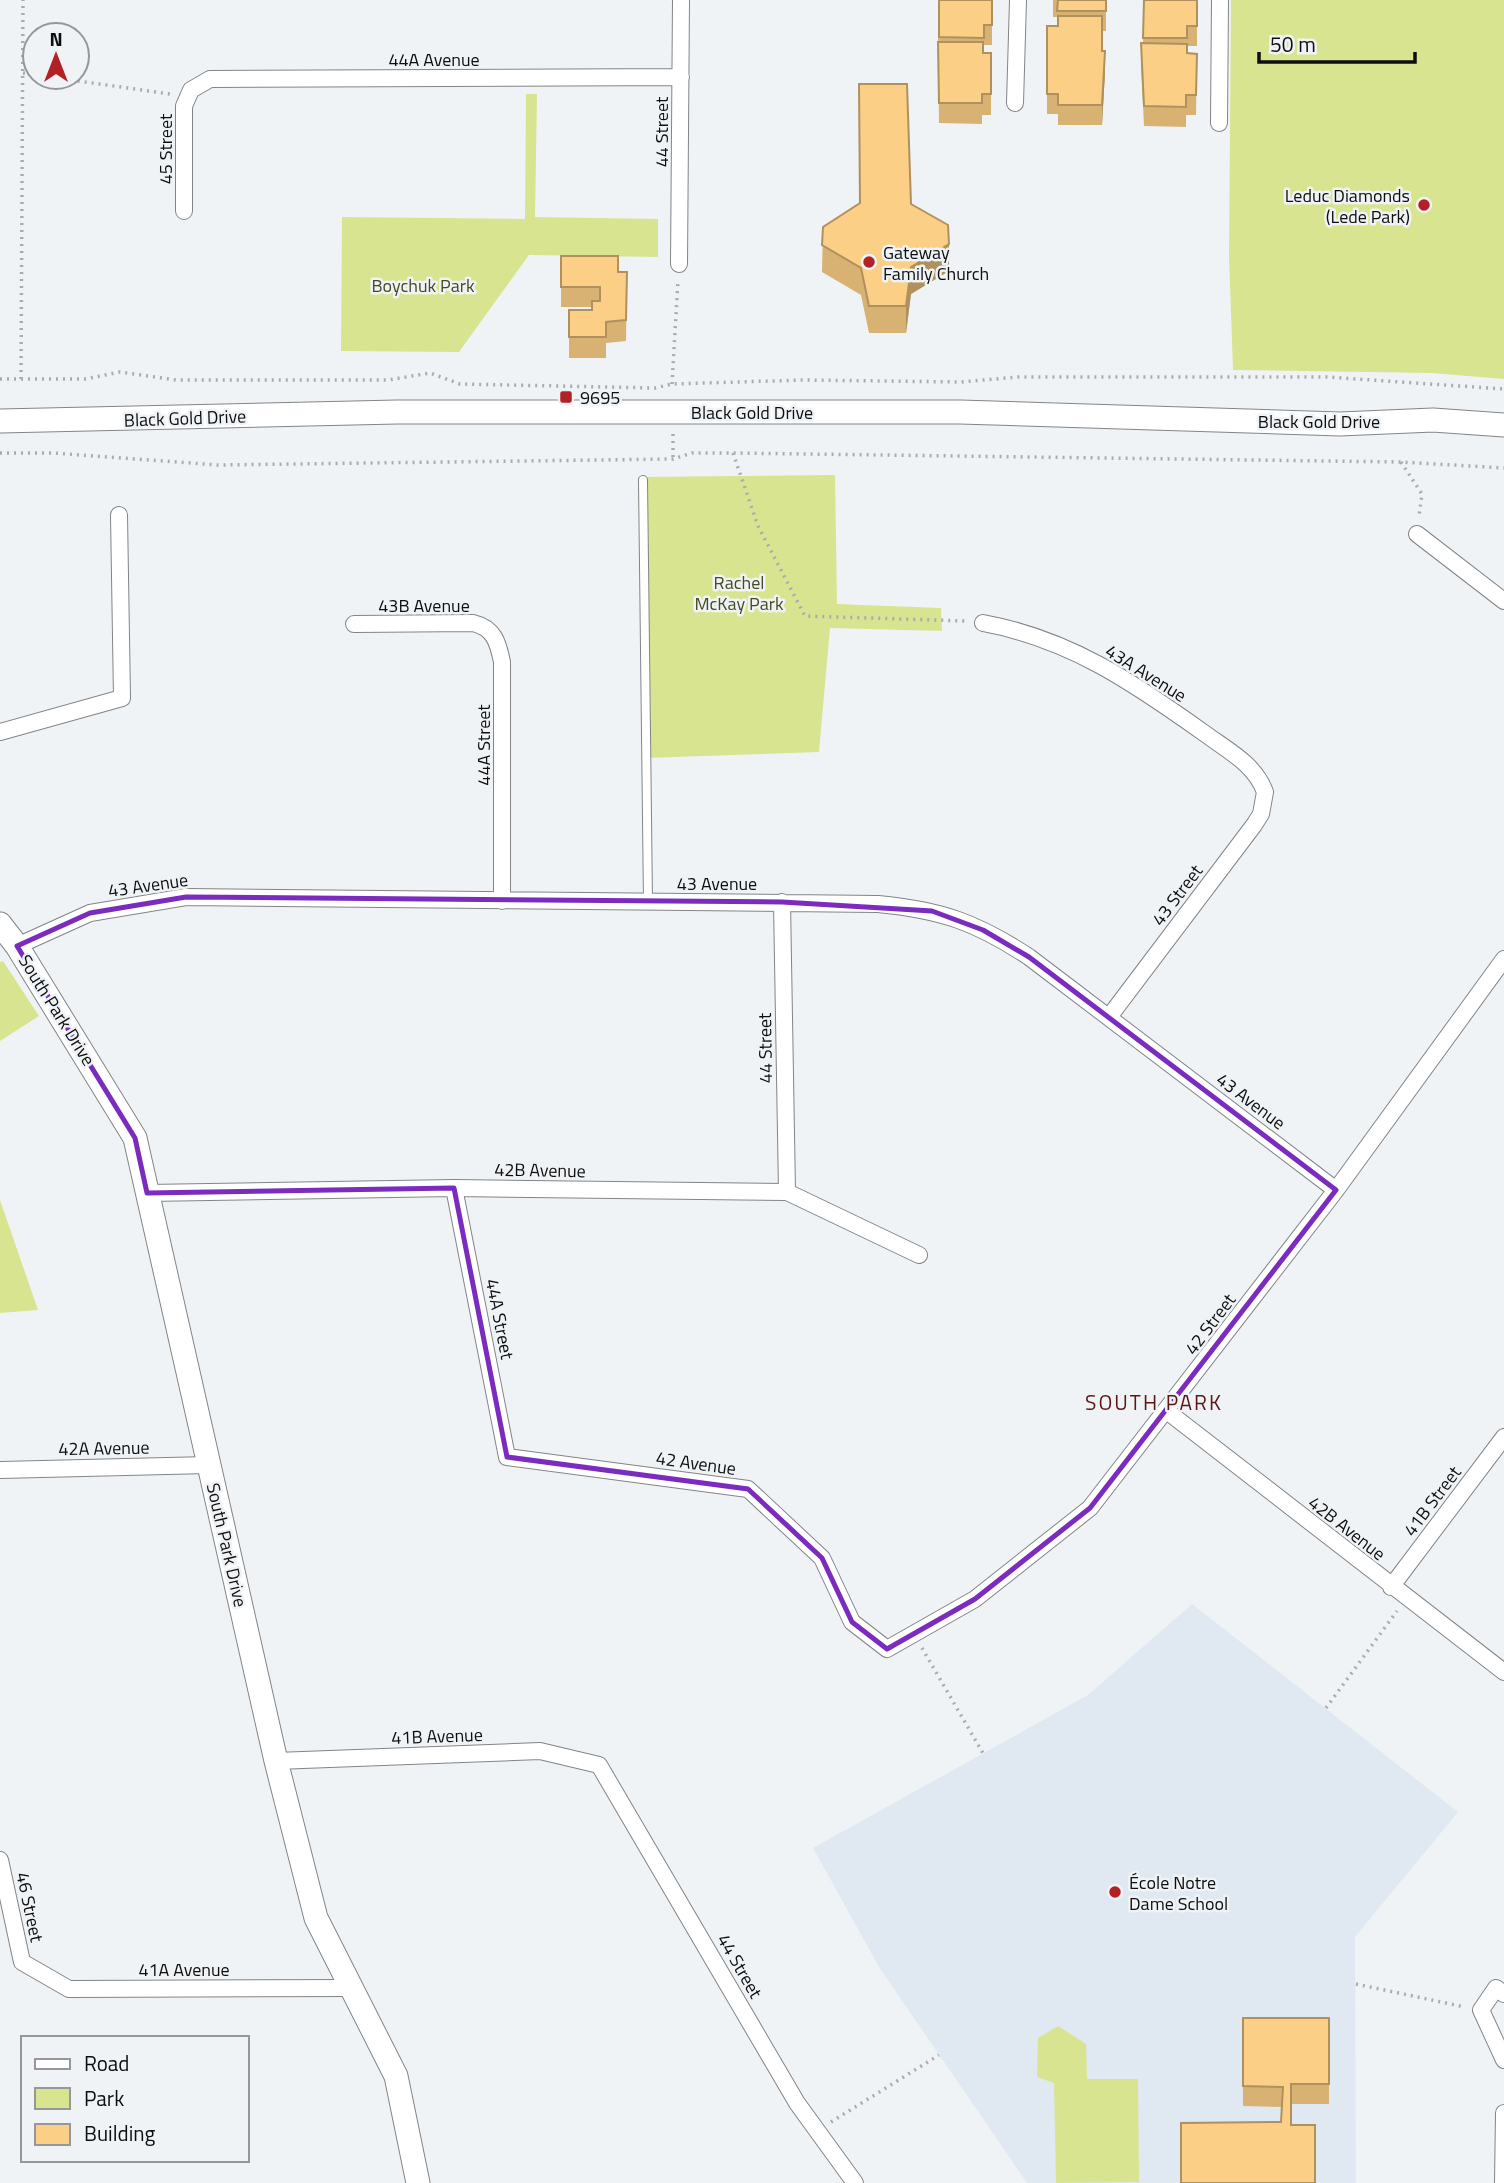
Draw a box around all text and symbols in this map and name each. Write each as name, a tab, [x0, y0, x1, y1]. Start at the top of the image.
north arrow	[21, 21, 91, 91]
scale bar	[1259, 21, 1415, 65]
text: N	[49, 24, 63, 53]
text: 50 m	[1270, 28, 1316, 60]
street label: 44A Avenue	[388, 46, 480, 73]
street label: 44 Street	[648, 96, 675, 167]
street label: 45 Street	[152, 113, 179, 184]
place label: Leduc Diamonds (Lede Park)	[1285, 182, 1410, 230]
marker: Leduc Diamonds (Lede Park)	[1416, 197, 1432, 213]
place label: Gateway Family Church	[883, 239, 989, 287]
marker: Gateway Family Church	[861, 254, 877, 270]
park label: Boychuk Park	[371, 272, 475, 299]
place label: 9695	[580, 384, 620, 411]
marker: 9695	[558, 389, 574, 405]
street label: Black Gold Drive	[691, 399, 813, 426]
street label: Black Gold Drive	[123, 402, 247, 434]
street label: Black Gold Drive	[1258, 408, 1380, 435]
park label: Rachel McKay Park	[694, 569, 784, 617]
street label: 43B Avenue	[378, 592, 470, 619]
street label: 43A Avenue	[1100, 637, 1192, 709]
street label: 44A Street	[470, 704, 497, 786]
street label: 43 Street	[1145, 858, 1209, 931]
street label: 43 Avenue	[106, 866, 190, 904]
street label: 43 Avenue	[677, 870, 757, 897]
street label: South Park Drive	[12, 949, 102, 1071]
street label: 44 Street	[751, 1012, 779, 1083]
street label: 43 Avenue	[1211, 1066, 1291, 1136]
street label: 42B Avenue	[494, 1156, 586, 1184]
street label: 44A Street	[479, 1277, 521, 1362]
street label: 42 Street	[1178, 1287, 1242, 1360]
district label: SOUTH PARK	[1085, 1386, 1223, 1418]
street label: 42A Avenue	[58, 1434, 150, 1462]
street label: 42 Avenue	[654, 1444, 738, 1482]
street label: 41B Street	[1397, 1460, 1468, 1542]
street label: South Park Drive	[200, 1480, 254, 1610]
street label: 42B Avenue	[1303, 1489, 1391, 1567]
street label: 41B Avenue	[391, 1721, 483, 1751]
place label: École Notre Dame School	[1129, 1869, 1228, 1917]
street label: 46 Street	[9, 1870, 51, 1945]
marker: École Notre Dame School	[1107, 1884, 1123, 1900]
street label: 44 Street	[711, 1929, 770, 2004]
street label: 41A Avenue	[138, 1956, 230, 1983]
legend	[21, 2036, 248, 2162]
text: Road	[84, 2047, 129, 2079]
text: Park	[84, 2082, 124, 2114]
text: Building	[84, 2117, 156, 2149]

